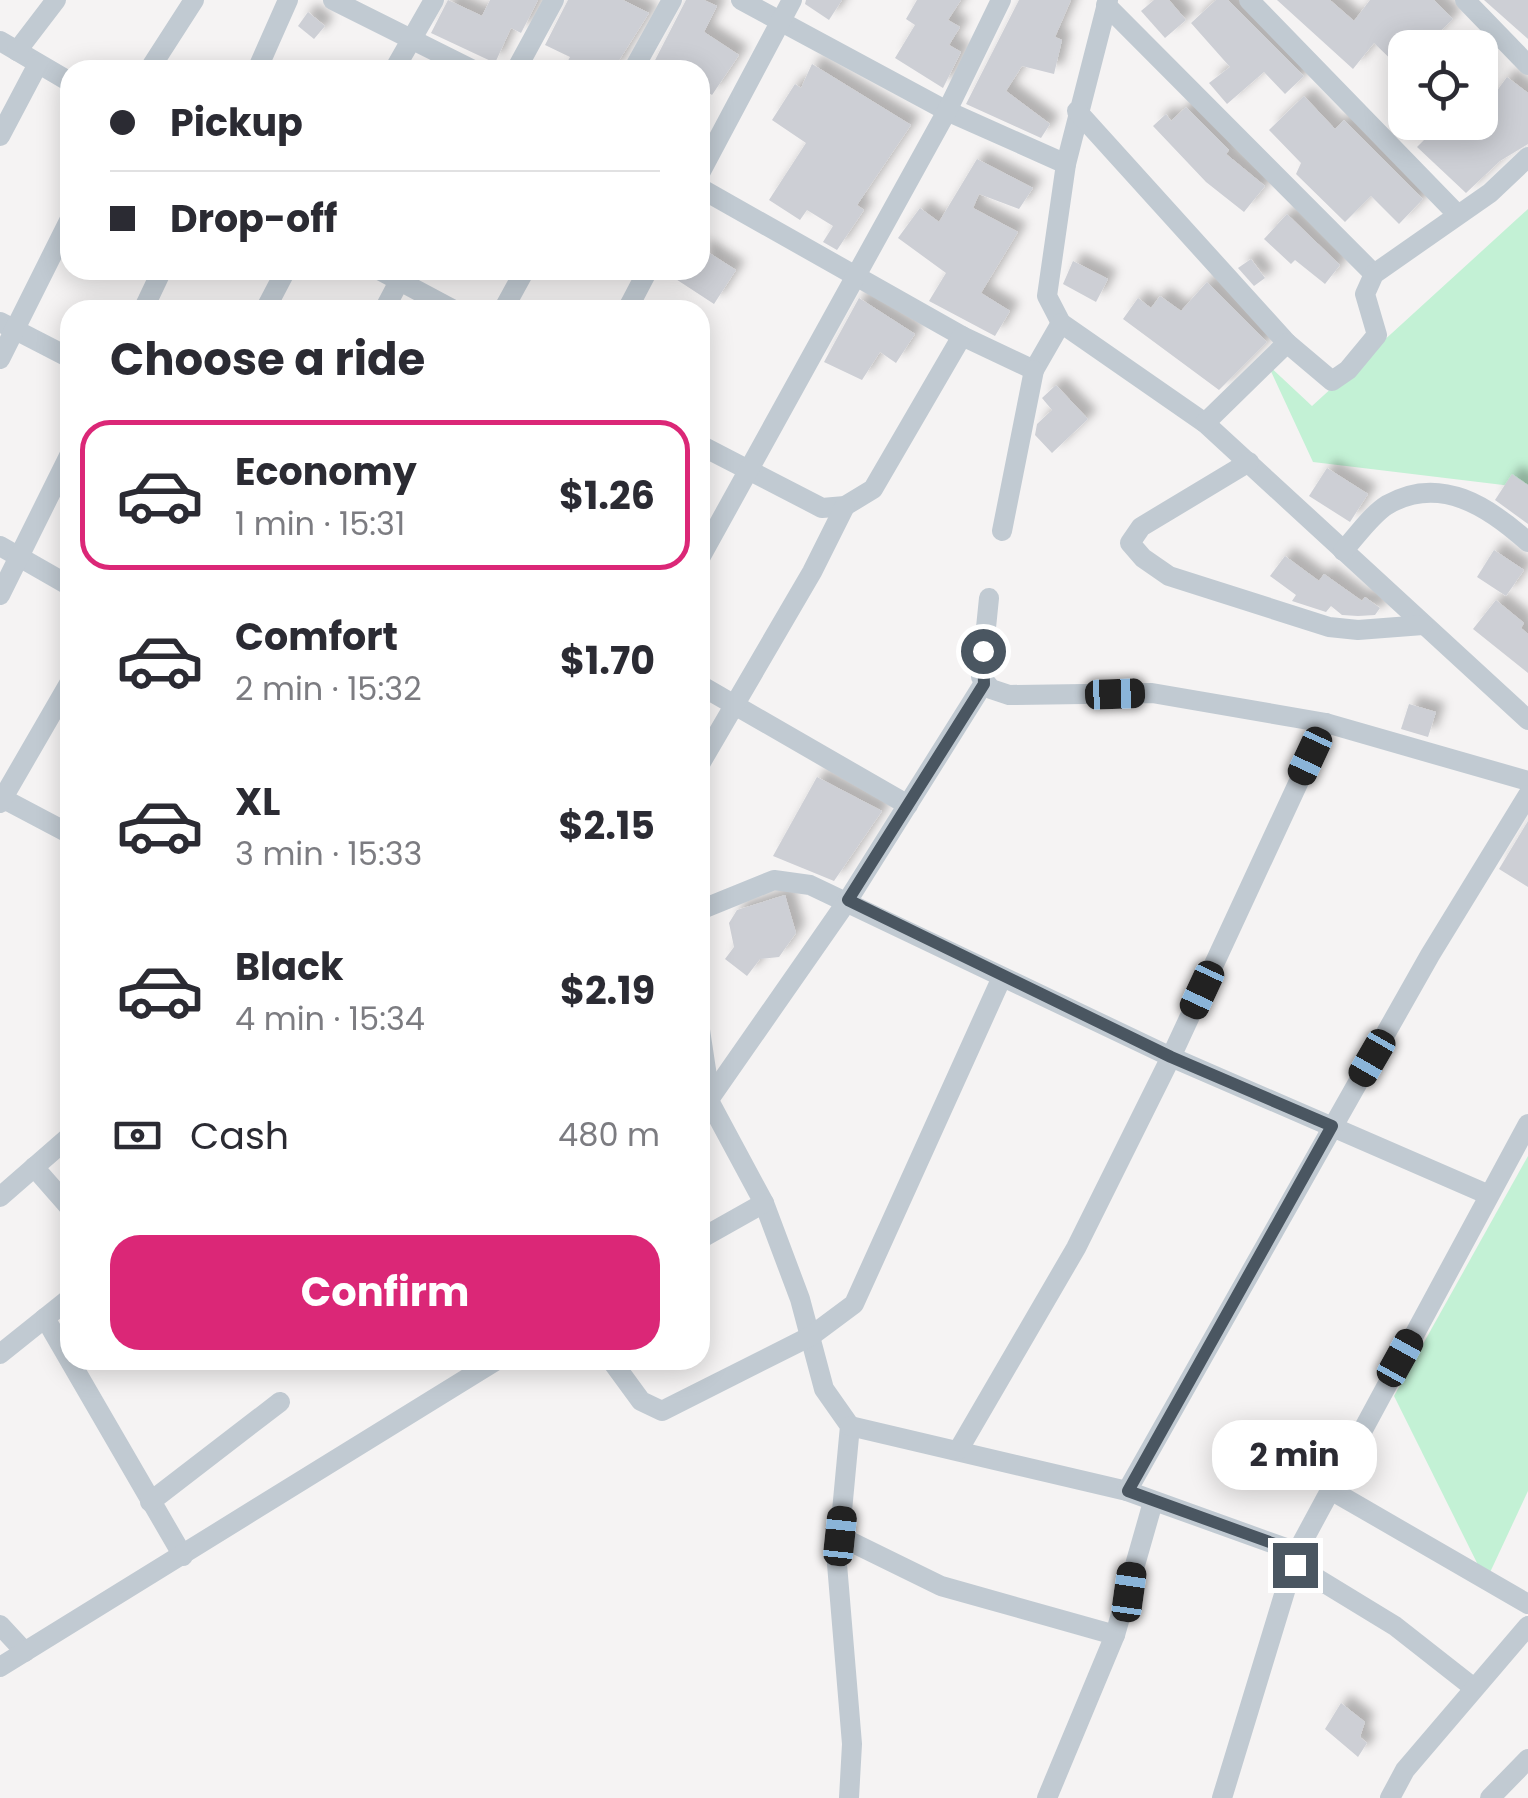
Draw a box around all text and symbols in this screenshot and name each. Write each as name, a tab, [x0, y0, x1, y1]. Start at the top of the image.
map controls	[1388, 30, 1498, 140]
button: locate	[1388, 30, 1498, 140]
text: Pickup	[170, 96, 303, 149]
text: Drop-off	[170, 192, 338, 245]
text: Choose a ride	[110, 328, 425, 391]
text: Economy	[235, 445, 417, 498]
icon: car	[115, 450, 205, 540]
text: $1.26	[559, 469, 655, 522]
text: 1 min · 15:31	[235, 501, 405, 546]
text: Comfort	[235, 610, 398, 663]
icon: car	[115, 615, 205, 705]
route start	[961, 629, 1006, 674]
text: $1.70	[560, 634, 655, 687]
text: 2 min · 15:32	[235, 666, 422, 711]
car	[1084, 678, 1146, 710]
car	[1284, 722, 1336, 790]
text: XL	[235, 775, 280, 828]
icon: car	[115, 780, 205, 870]
text: $2.15	[559, 799, 655, 852]
text: 3 min · 15:33	[235, 831, 422, 876]
text: Black	[235, 940, 344, 993]
icon: car	[115, 945, 205, 1035]
car	[1176, 956, 1228, 1024]
text: $2.19	[560, 964, 655, 1017]
text: 4 min · 15:34	[235, 996, 425, 1041]
car	[1344, 1025, 1400, 1091]
icon: cash	[110, 1108, 165, 1163]
text: Cash	[190, 1109, 289, 1162]
text: 480 m	[558, 1112, 660, 1157]
button: Confirm	[110, 1235, 660, 1350]
car	[1372, 1324, 1428, 1392]
callout: 2 min	[1212, 1420, 1378, 1490]
text: 2 min	[1250, 1432, 1339, 1477]
car	[822, 1505, 858, 1567]
route end	[1273, 1543, 1318, 1588]
car	[1110, 1560, 1148, 1624]

